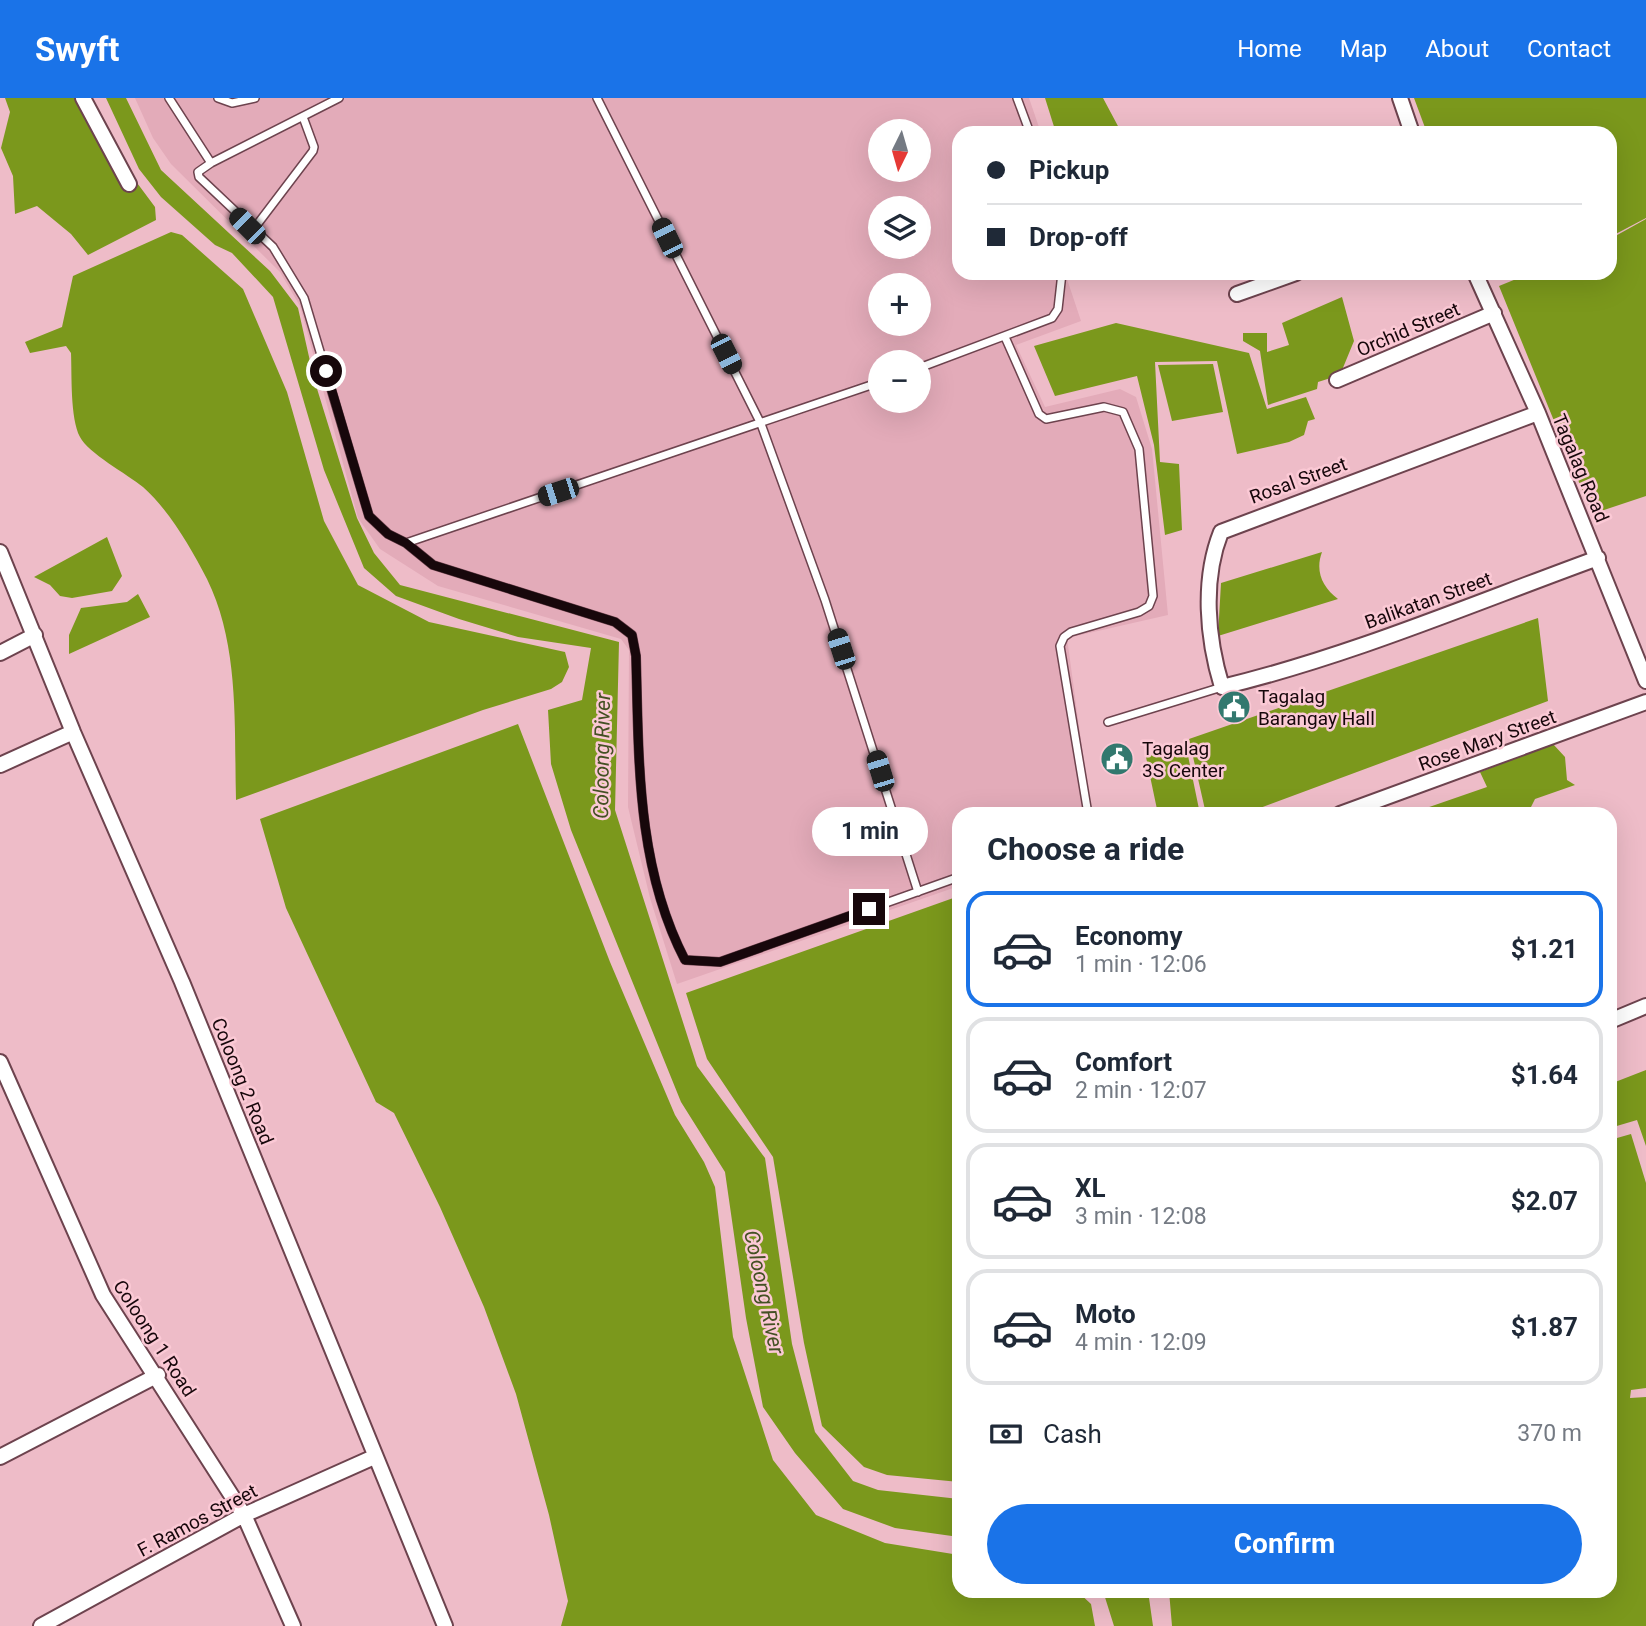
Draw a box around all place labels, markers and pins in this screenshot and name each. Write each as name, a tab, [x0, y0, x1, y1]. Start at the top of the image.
place label: Tagalag Barangay Hall	[1258, 685, 1375, 730]
public building icon: Tagalag Barangay Hall	[1215, 688, 1253, 726]
place label: Tagalag 3S Center	[1142, 737, 1225, 782]
public building icon: Tagalag 3S Center	[1098, 740, 1136, 778]

